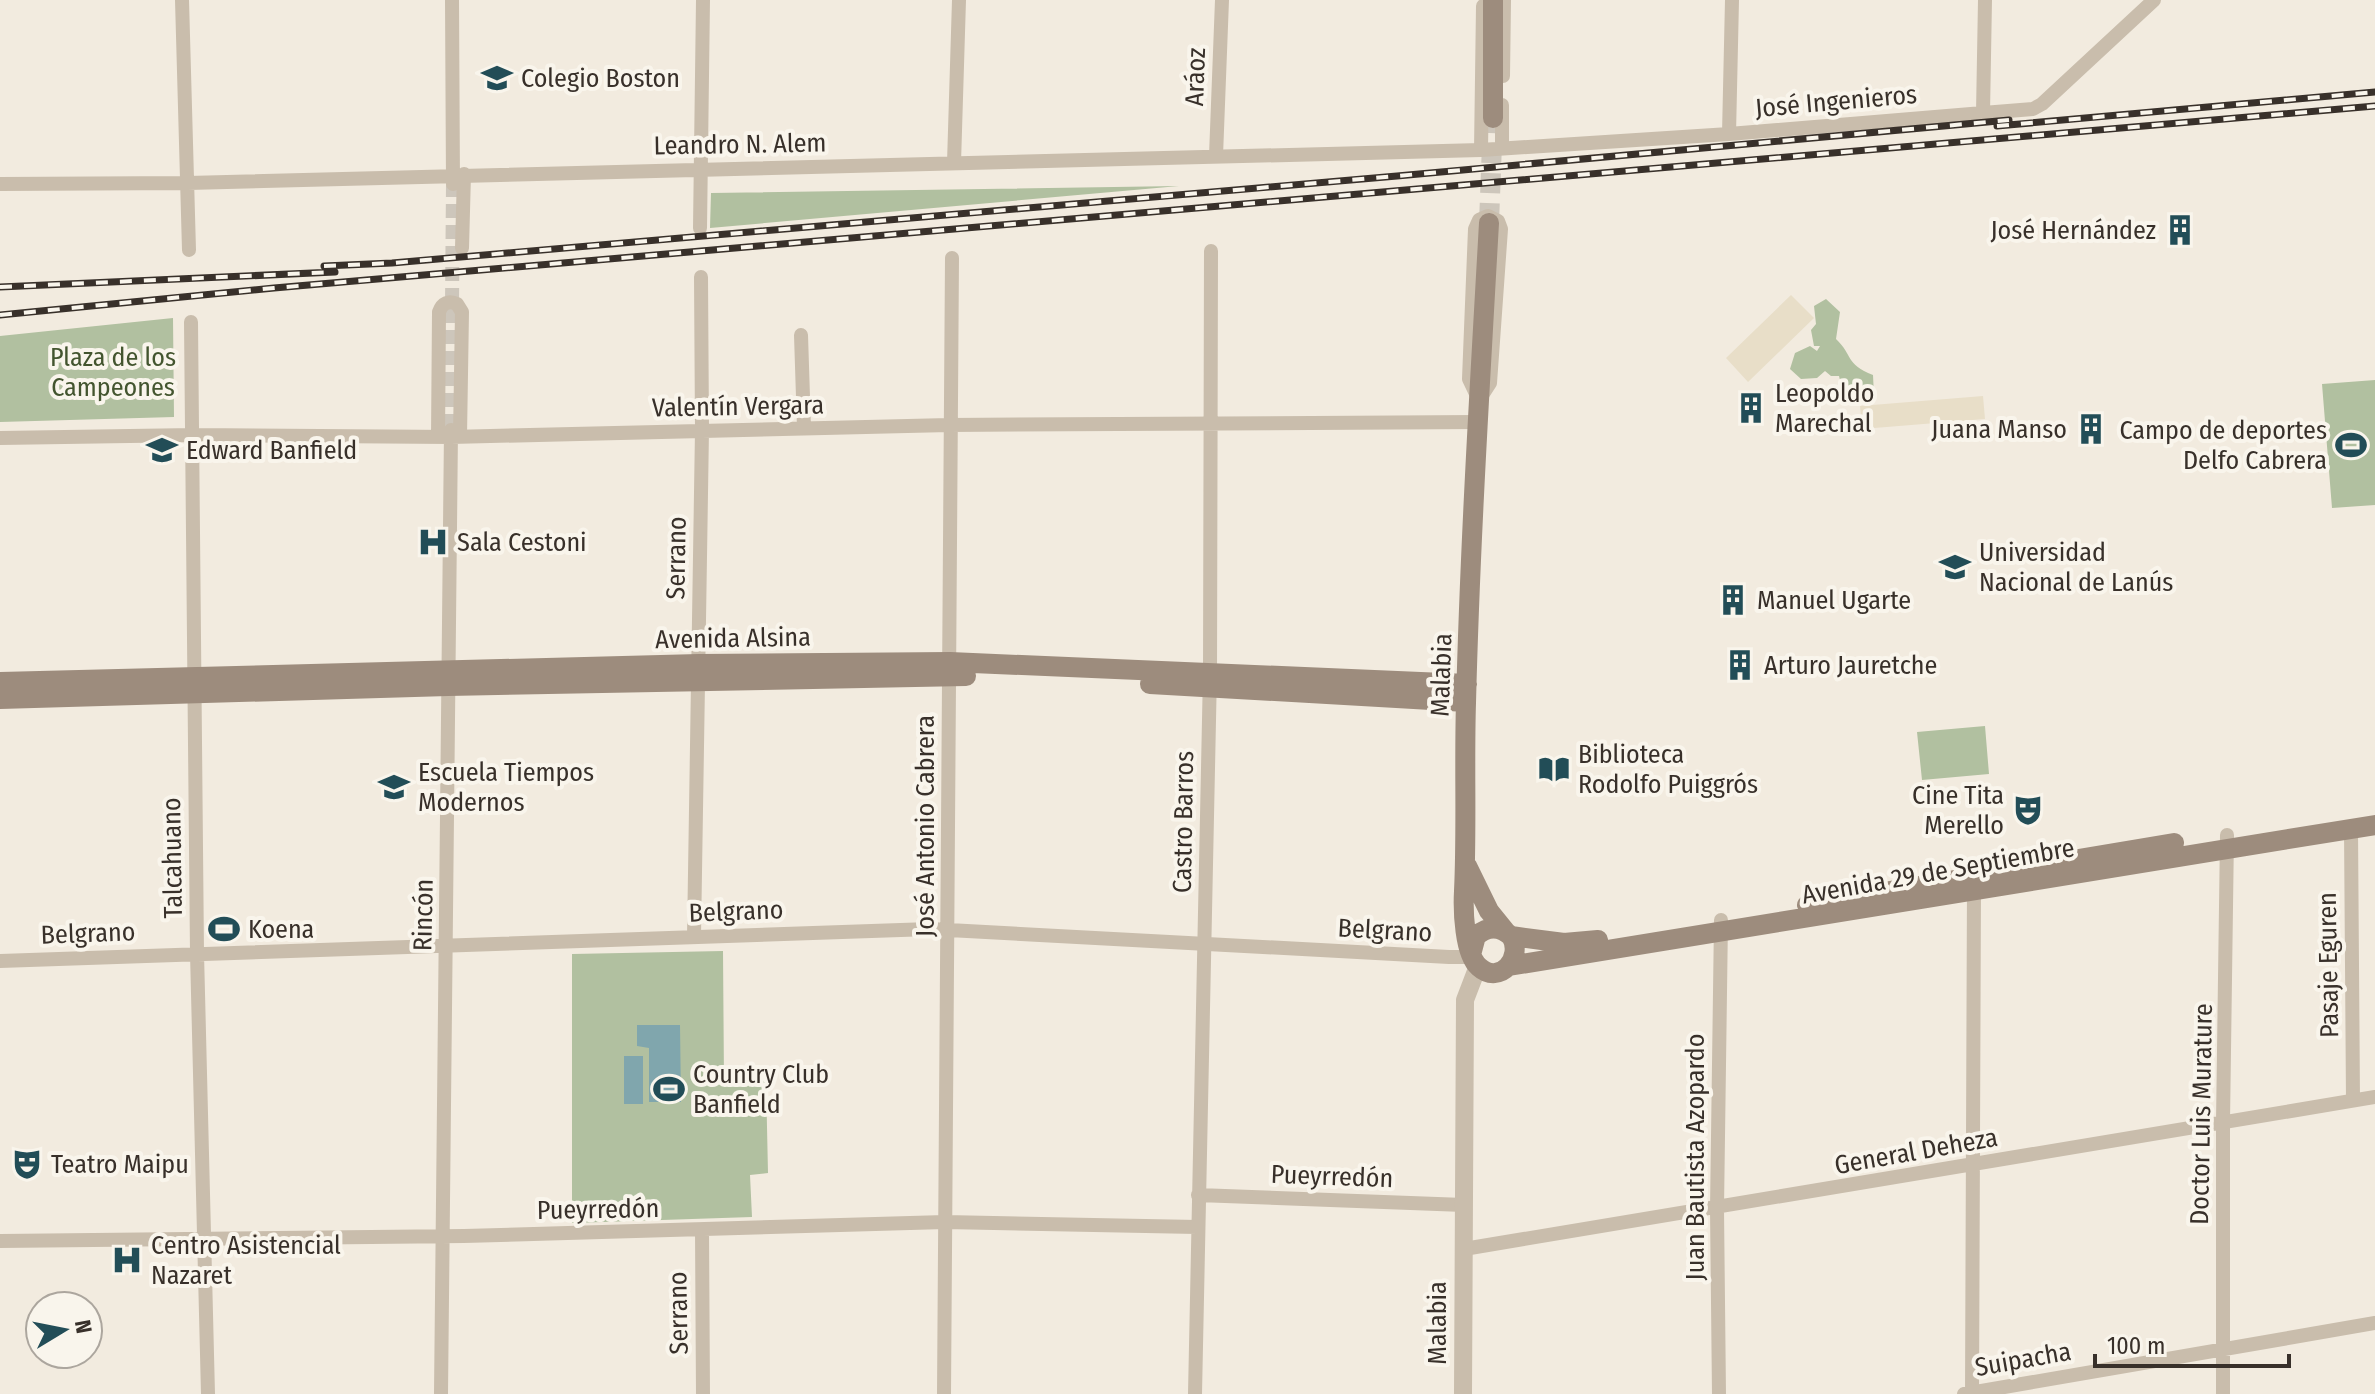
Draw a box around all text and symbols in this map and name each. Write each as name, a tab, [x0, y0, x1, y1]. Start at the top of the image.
street label: Aráoz	[1179, 47, 1212, 107]
school or university icon: Colegio Boston	[480, 61, 514, 95]
place label: Colegio Boston	[521, 63, 680, 94]
street label: José Ingenieros	[1754, 79, 1918, 124]
street label: Leandro N. Alem	[653, 127, 827, 162]
building icon: José Hernández	[2163, 213, 2197, 247]
place label: José Hernández	[1990, 215, 2156, 246]
park label: Plaza de los Campeones	[50, 342, 176, 403]
place label: Leopoldo Marechal	[1775, 378, 1874, 439]
street label: Valentín Vergara	[652, 389, 824, 424]
building icon: Leopoldo Marechal	[1734, 391, 1768, 425]
building icon: Juana Manso	[2074, 412, 2108, 446]
place label: Juana Manso	[1931, 414, 2067, 445]
place label: Campo de deportes Delfo Cabrera	[2119, 415, 2327, 476]
sports icon: Campo de deportes Delfo Cabrera	[2334, 428, 2368, 462]
school or university icon: Edward Banfield	[145, 433, 179, 467]
place label: Edward Banfield	[186, 435, 357, 466]
street label: Serrano	[660, 516, 693, 600]
hospital icon: Sala Cestoni	[416, 525, 450, 559]
place label: Sala Cestoni	[457, 527, 587, 558]
place label: Universidad Nacional de Lanús	[1979, 537, 2173, 598]
school or university icon: Universidad Nacional de Lanús	[1938, 550, 1972, 584]
building icon: Manuel Ugarte	[1716, 583, 1750, 617]
place label: Manuel Ugarte	[1757, 585, 1911, 616]
street label: Avenida Alsina	[655, 622, 811, 655]
street label: Malabia	[1425, 633, 1458, 717]
building icon: Arturo Jauretche	[1723, 648, 1757, 682]
place label: Arturo Jauretche	[1764, 650, 1937, 681]
street label: José Antonio Cabrera	[910, 715, 941, 937]
place label: Biblioteca Rodolfo Puiggrós	[1578, 739, 1758, 800]
street label: Castro Barros	[1167, 751, 1200, 893]
library icon: Biblioteca Rodolfo Puiggrós	[1537, 752, 1571, 786]
place label: Escuela Tiempos Modernos	[418, 757, 594, 818]
school or university icon: Escuela Tiempos Modernos	[377, 770, 411, 804]
place label: Cine Tita Merello	[1912, 780, 2004, 841]
theatre icon: Cine Tita Merello	[2011, 793, 2045, 827]
street label: Talcahuano	[156, 797, 189, 919]
street label: Avenida 29 de Septiembre	[1799, 832, 2077, 911]
street label: Rincón	[407, 879, 440, 951]
street label: Pasaje Eguren	[2312, 892, 2345, 1038]
street label: Belgrano	[688, 894, 784, 929]
sports icon: Koena	[207, 912, 241, 946]
street label: Belgrano	[1337, 913, 1433, 948]
place label: Koena	[248, 914, 314, 945]
street label: Belgrano	[40, 916, 136, 951]
street label: Doctor Luis Murature	[2184, 1003, 2219, 1225]
street label: Juan Bautista Azopardo	[1680, 1034, 1711, 1280]
place label: Country Club Banfield	[693, 1059, 829, 1120]
sports icon: Country Club Banfield	[652, 1072, 686, 1106]
street label: General Deheza	[1832, 1122, 2000, 1181]
theatre icon: Teatro Maipu	[10, 1147, 44, 1181]
place label: Teatro Maipu	[51, 1149, 189, 1180]
street label: Pueyrredón	[1270, 1159, 1394, 1194]
street label: Pueyrredón	[536, 1193, 660, 1226]
place label: Centro Asistencial Nazaret	[151, 1230, 341, 1291]
hospital icon: Centro Asistencial Nazaret	[110, 1243, 144, 1277]
street label: Serrano	[662, 1271, 695, 1355]
street label: Malabia	[1422, 1281, 1453, 1365]
north arrow	[24, 1290, 104, 1370]
text: N	[69, 1318, 98, 1335]
scale bar	[2095, 1318, 2289, 1368]
text: 100 m	[2107, 1332, 2165, 1360]
street label: Suipacha	[1973, 1336, 2074, 1383]

